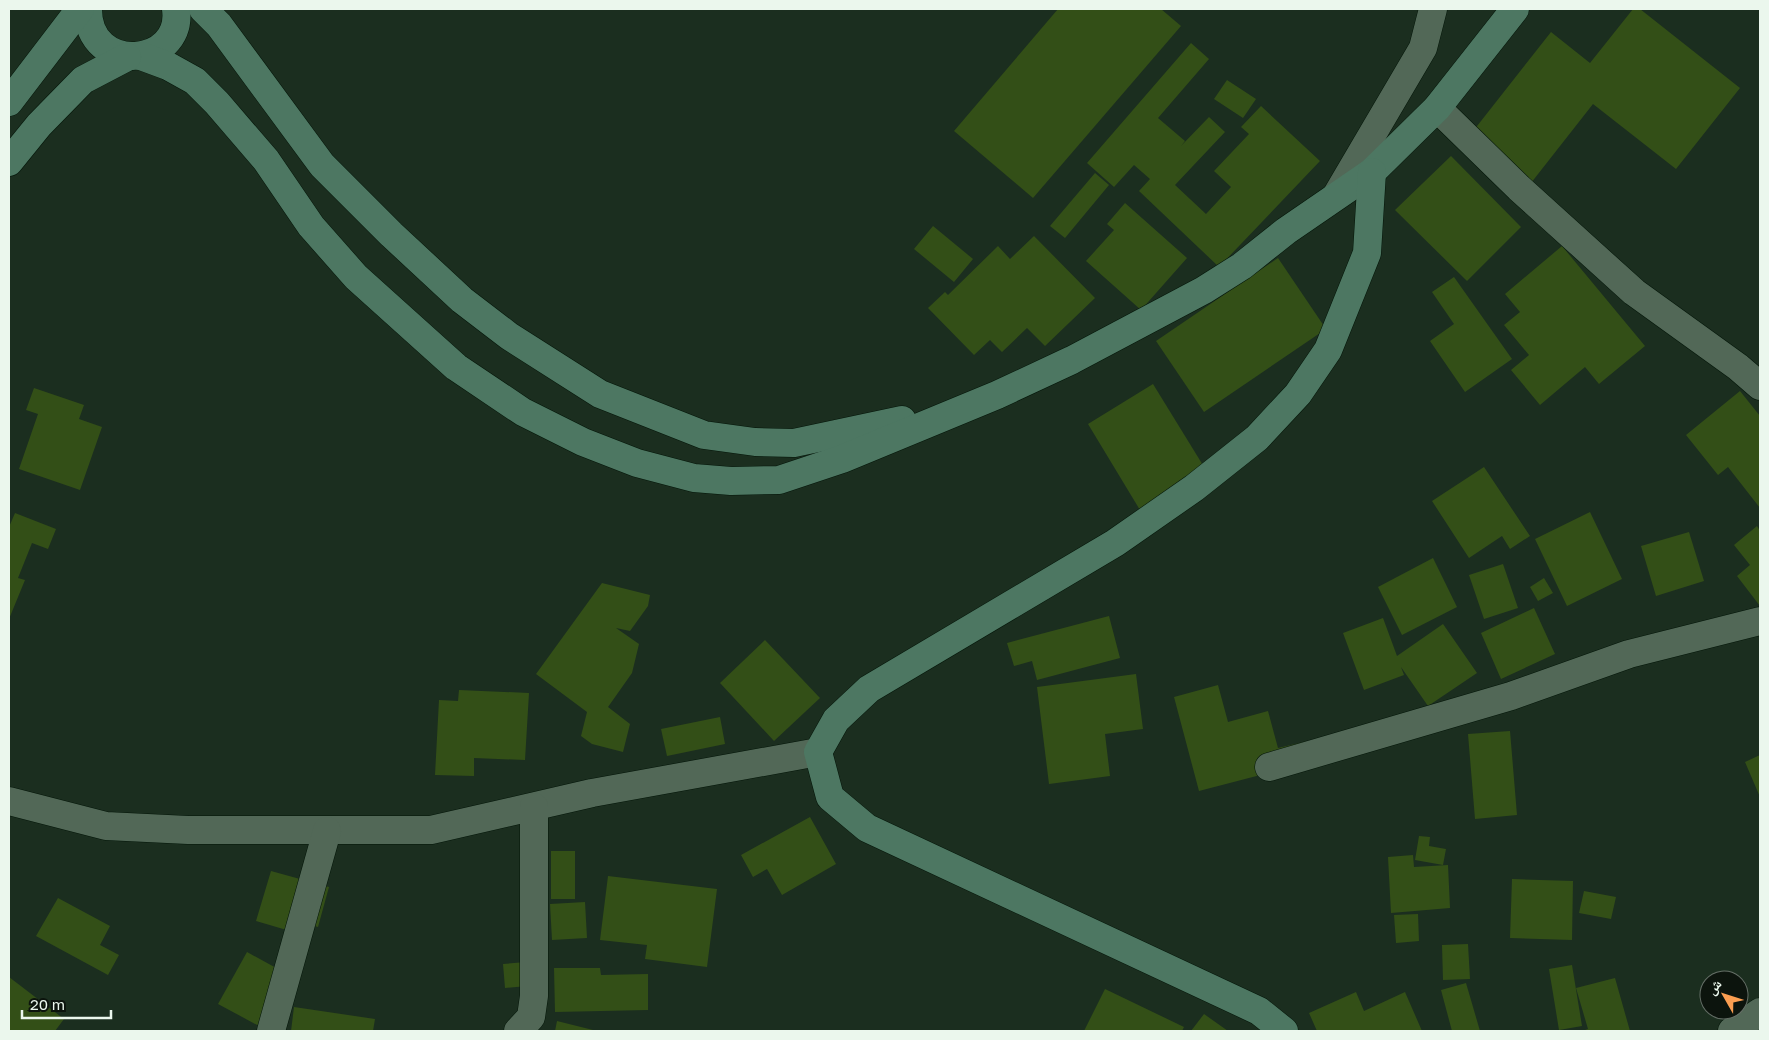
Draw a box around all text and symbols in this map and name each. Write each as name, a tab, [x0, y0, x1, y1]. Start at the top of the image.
north arrow	[1699, 970, 1749, 1020]
text: ش	[1702, 975, 1726, 998]
scale bar	[22, 988, 111, 1020]
text: 20 m	[30, 995, 65, 1013]

